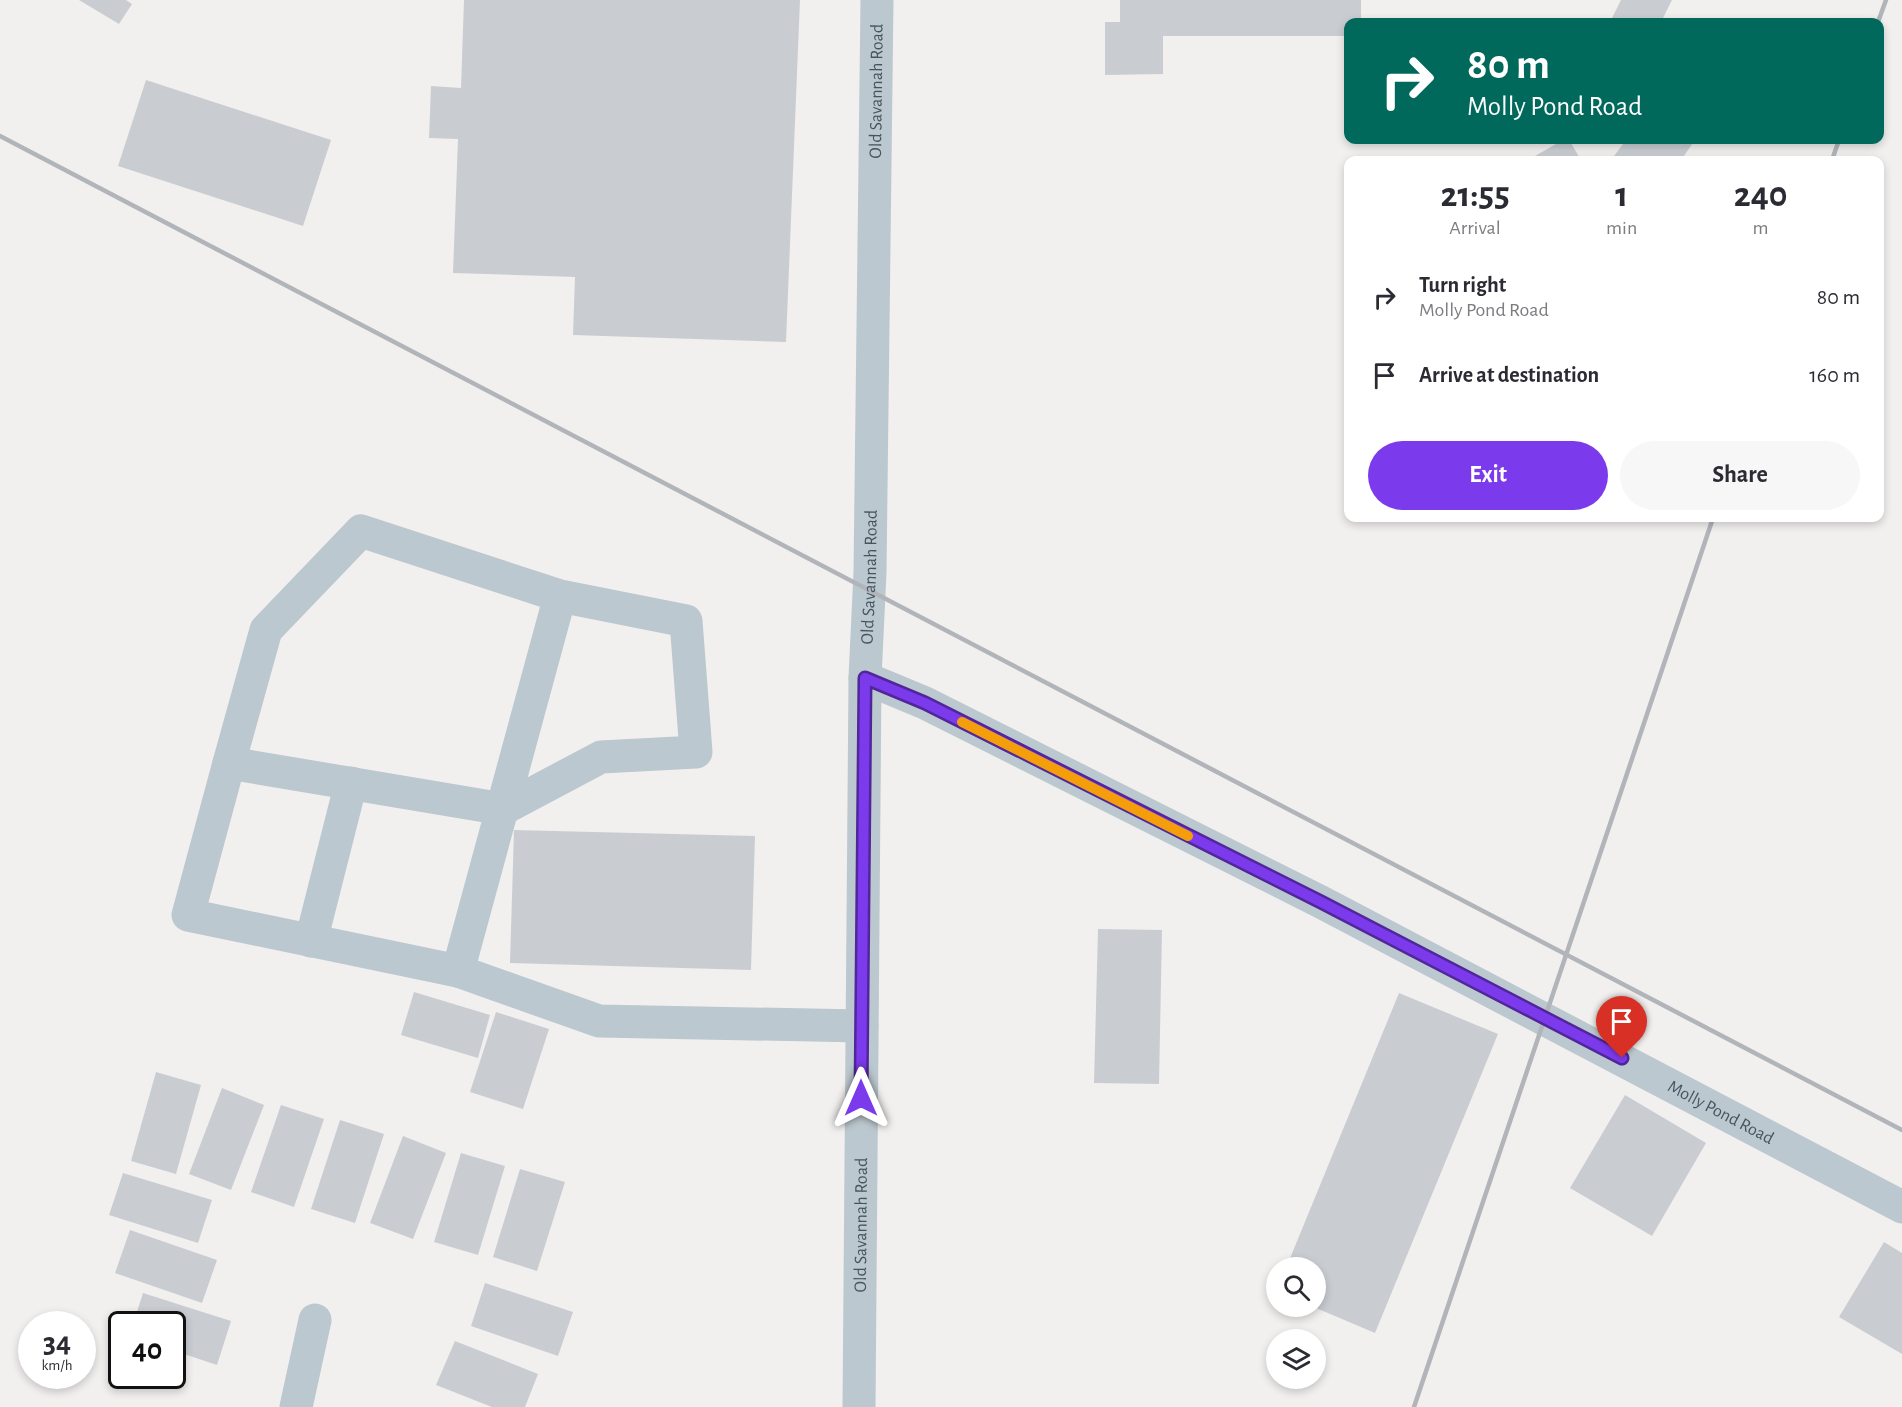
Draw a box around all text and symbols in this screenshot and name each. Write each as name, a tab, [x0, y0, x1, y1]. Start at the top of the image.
street label: Old Savannah Road	[867, 24, 887, 159]
icon: right	[1368, 42, 1446, 120]
text: 80 m	[1467, 44, 1550, 86]
text: Molly Pond Road	[1467, 93, 1642, 120]
text: 21:55	[1440, 177, 1510, 213]
text: 1	[1615, 177, 1628, 213]
text: 240	[1734, 177, 1788, 213]
text: Arrival	[1449, 218, 1501, 238]
text: min	[1606, 218, 1637, 238]
text: m	[1753, 218, 1769, 238]
text: Turn right	[1419, 274, 1506, 296]
icon: right	[1368, 281, 1401, 314]
text: 80 m	[1817, 286, 1860, 308]
text: Molly Pond Road	[1419, 300, 1549, 320]
icon: arrive	[1368, 359, 1401, 392]
text: Arrive at destination	[1419, 364, 1599, 386]
text: 160 m	[1809, 364, 1860, 386]
button: Exit	[1368, 441, 1608, 510]
button: Share	[1620, 441, 1860, 510]
street label: Old Savannah Road	[859, 510, 881, 645]
pin	[1596, 996, 1647, 1058]
icon: arrive	[1605, 1005, 1638, 1038]
position arrow	[829, 1066, 893, 1130]
street label: Molly Pond Road	[1665, 1078, 1777, 1148]
street label: Old Savannah Road	[852, 1158, 871, 1293]
map controls	[1266, 1257, 1326, 1389]
button: search	[1266, 1257, 1326, 1317]
speed limit sign: 40	[108, 1311, 186, 1389]
text: 34	[43, 1328, 71, 1358]
button: layers	[1266, 1329, 1326, 1389]
text: km/h	[42, 1358, 72, 1373]

